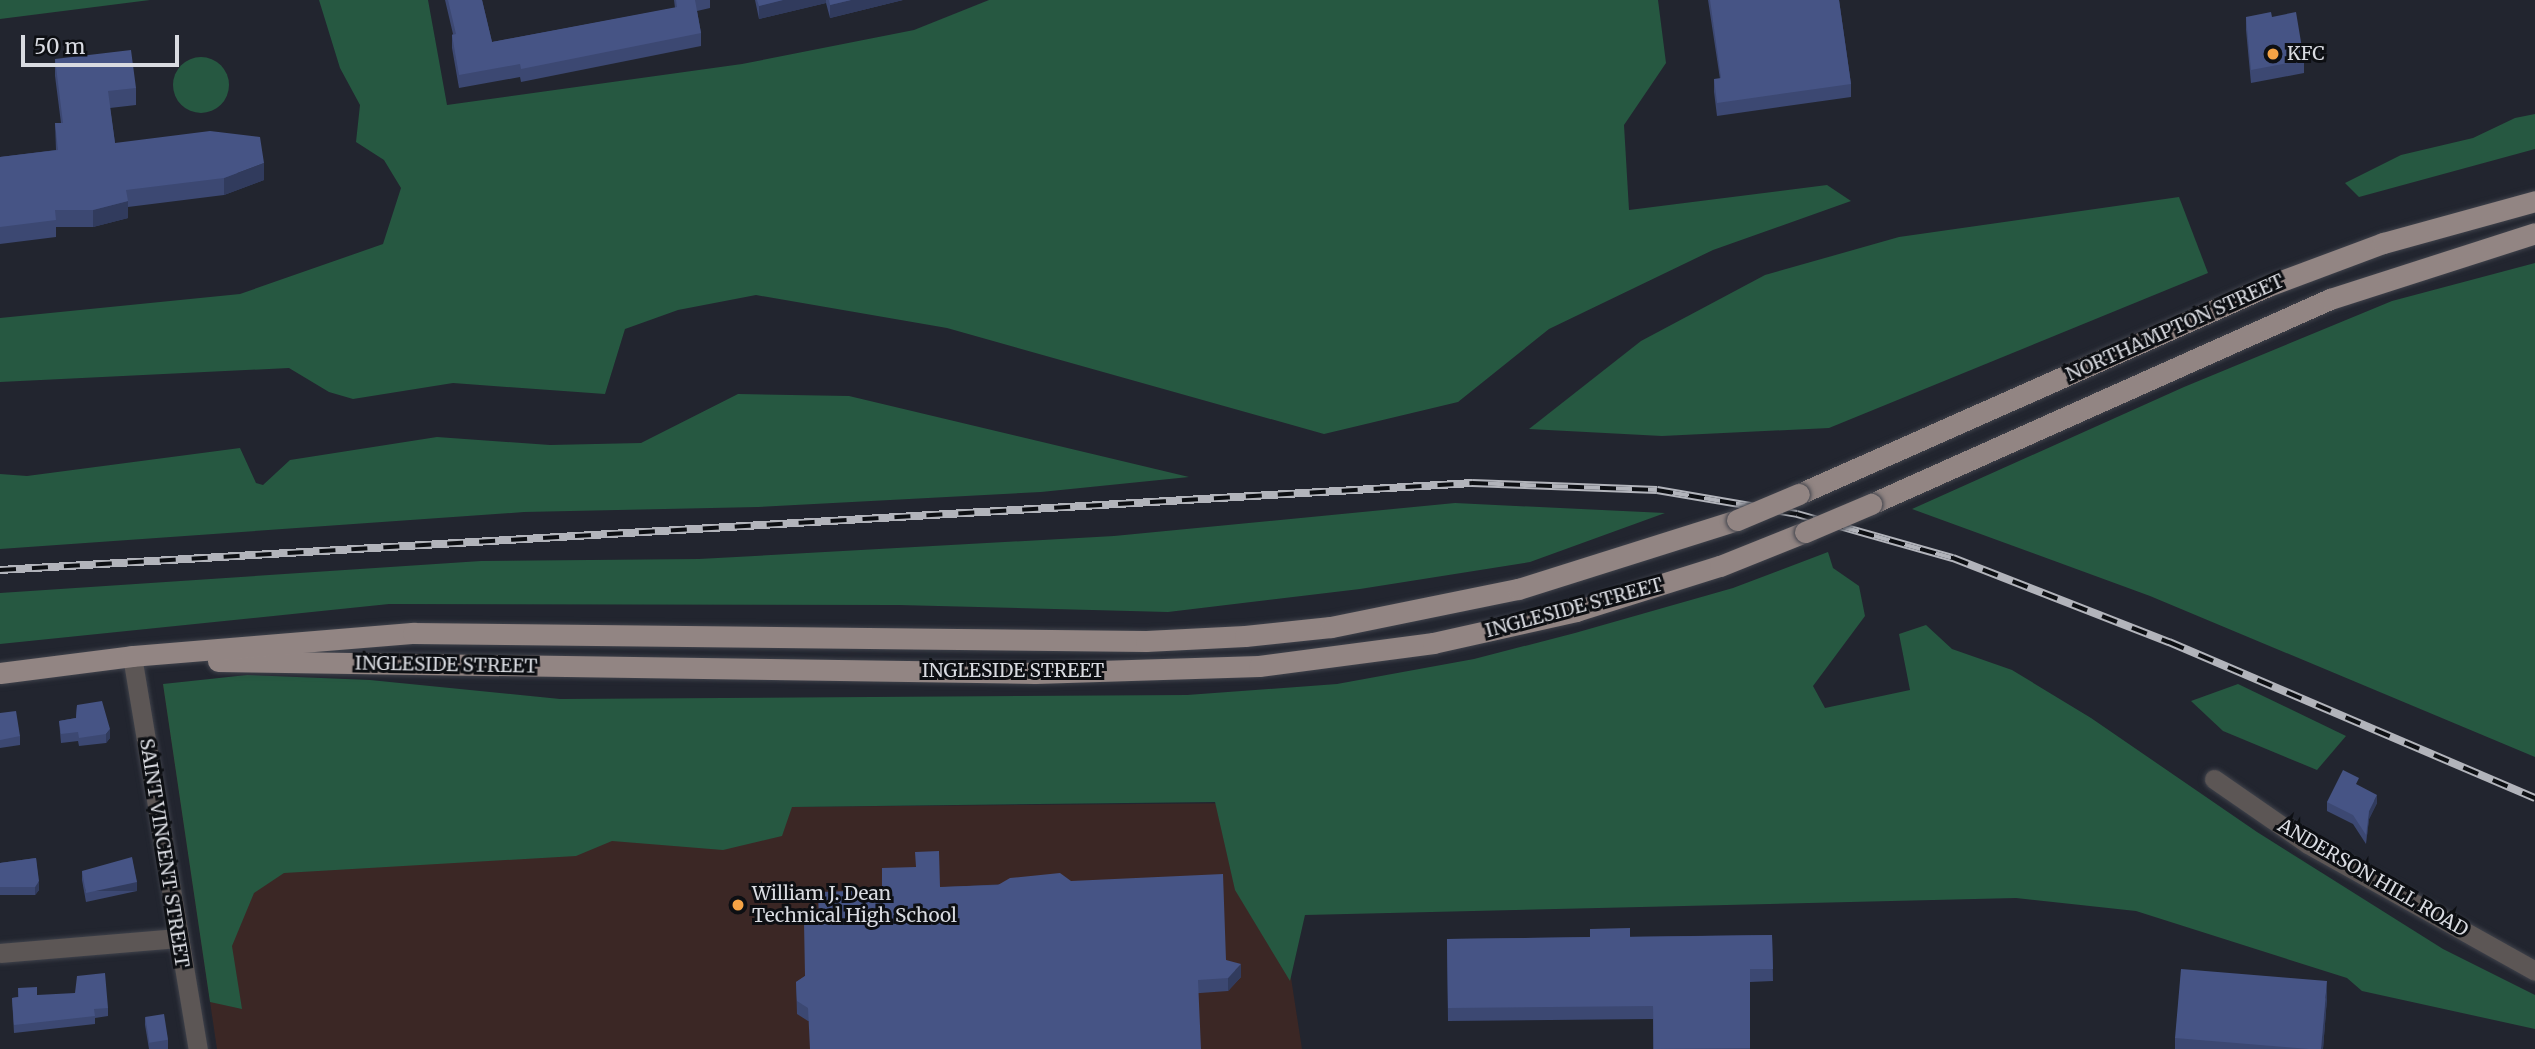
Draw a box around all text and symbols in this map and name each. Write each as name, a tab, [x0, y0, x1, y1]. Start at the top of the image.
scale bar	[24, 21, 182, 65]
text: 50 m	[34, 33, 85, 60]
place label: KFC	[2287, 43, 2325, 65]
marker: KFC	[2265, 46, 2281, 62]
street label: NORTHAMPTON STREET	[2063, 270, 2287, 386]
street label: INGLESIDE STREET	[1483, 573, 1665, 643]
street label: INGLESIDE STREET	[355, 652, 537, 678]
street label: INGLESIDE STREET	[922, 660, 1104, 682]
street label: SAINT VINCENT STREET	[135, 737, 193, 969]
street label: ANDERSON HILL ROAD	[2274, 814, 2472, 942]
place label: William J. Dean Technical High School	[752, 883, 957, 927]
marker: William J. Dean Technical High School	[730, 897, 746, 913]

